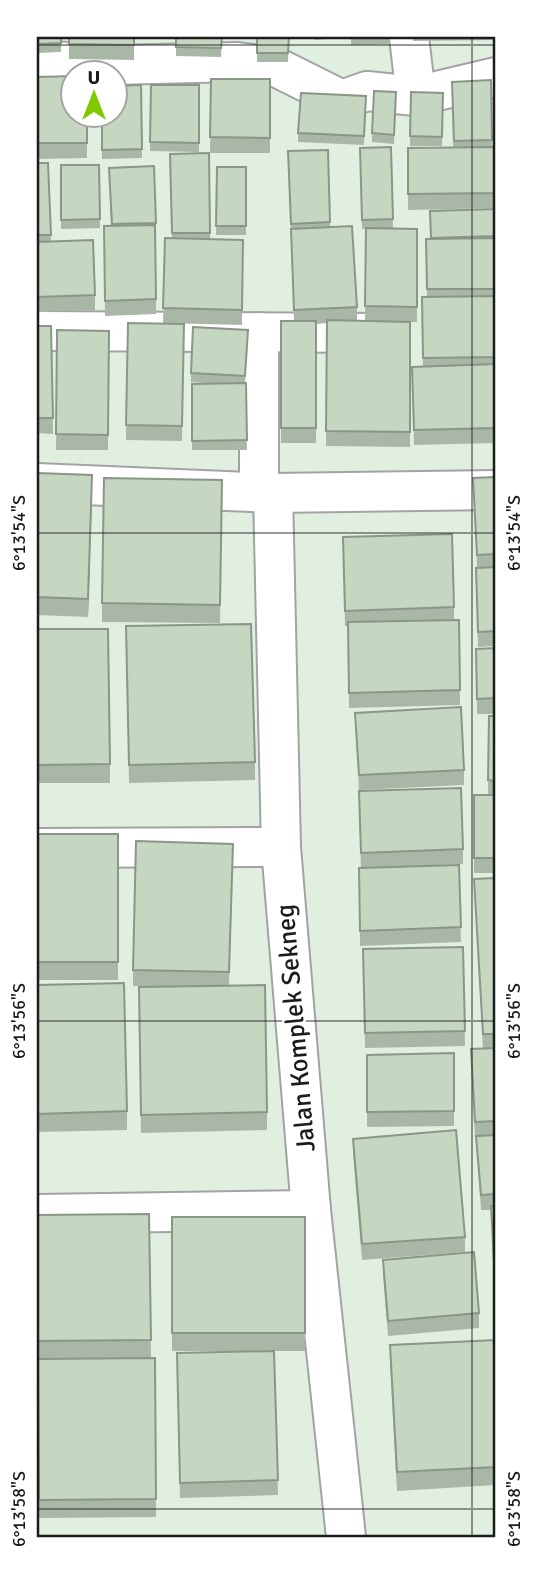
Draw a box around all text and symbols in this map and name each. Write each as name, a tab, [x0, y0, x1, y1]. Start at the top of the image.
north arrow	[60, 60, 130, 130]
text: U	[88, 66, 100, 90]
text: 6°13'54"S	[8, 495, 30, 571]
text: 6°13'54"S	[503, 495, 525, 571]
street label: Jalan Komplek Sekneg	[269, 903, 323, 1153]
text: 6°13'56"S	[8, 983, 30, 1059]
text: 6°13'56"S	[503, 983, 525, 1059]
text: 6°13'58"S	[8, 1471, 30, 1547]
text: 6°13'58"S	[503, 1471, 525, 1547]

